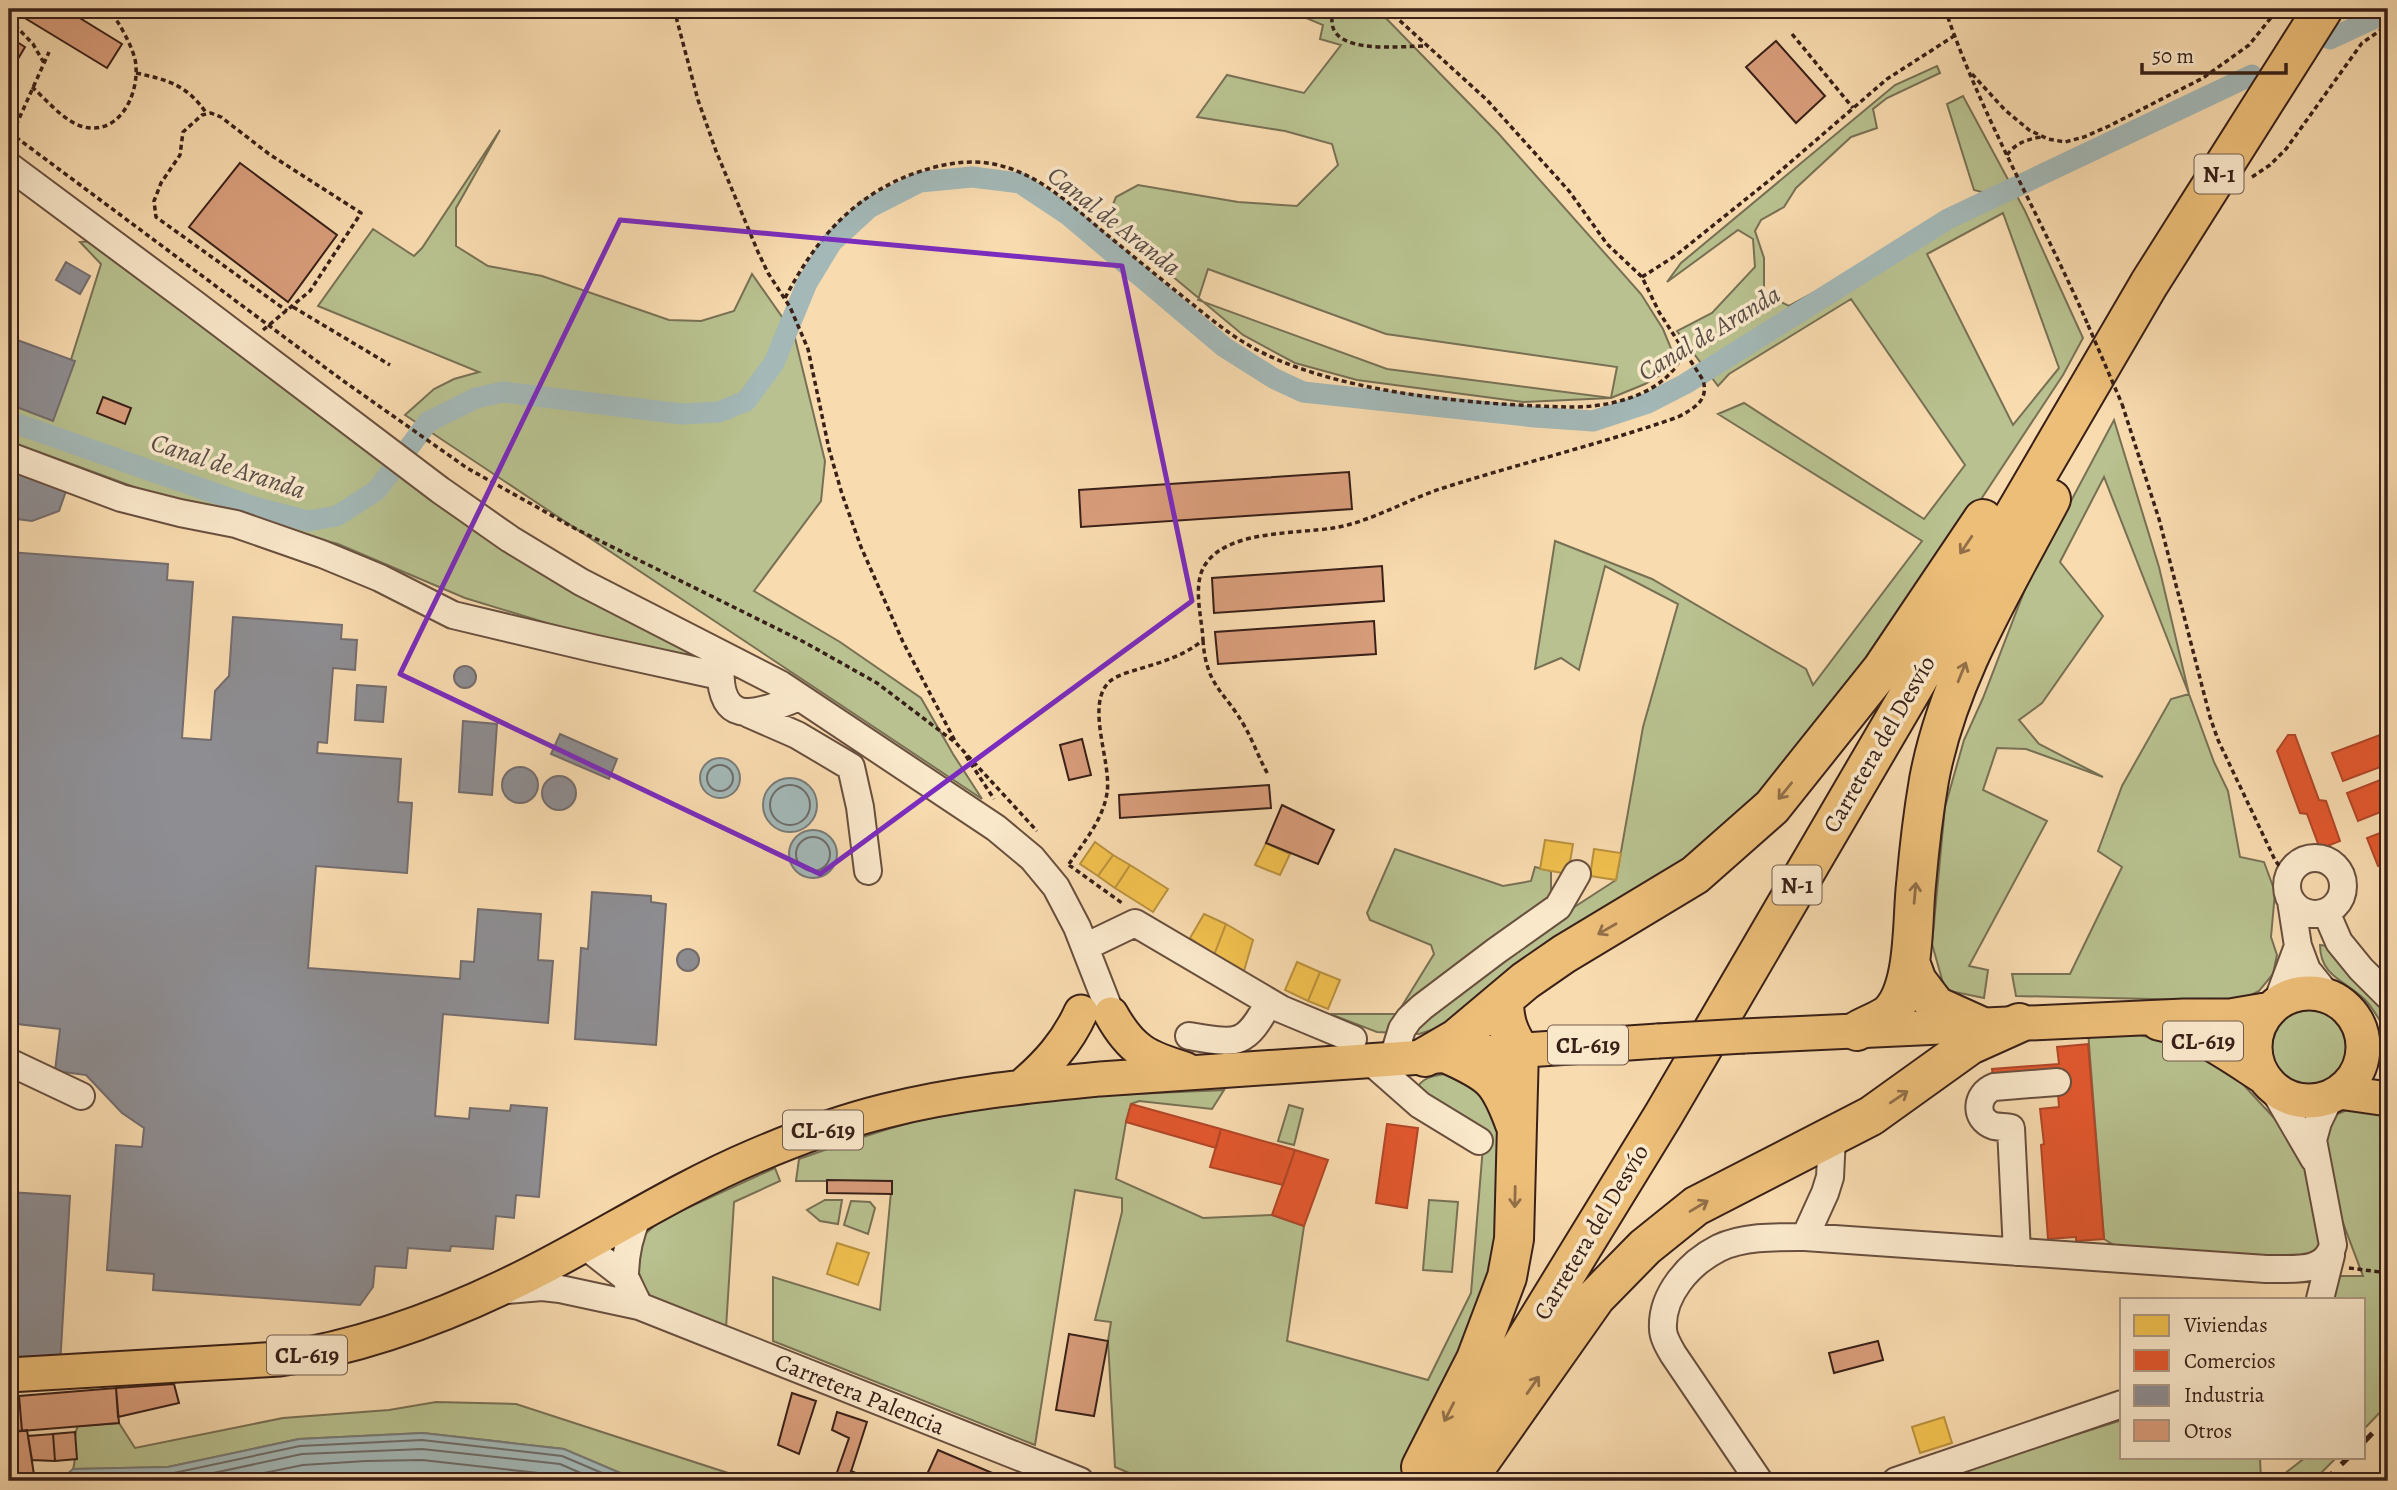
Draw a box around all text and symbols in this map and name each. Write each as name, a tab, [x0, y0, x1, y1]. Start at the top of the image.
scale bar	[2142, 32, 2285, 76]
text: 50 m	[2152, 42, 2194, 70]
road number: N-1	[2194, 154, 2244, 194]
water label: Canal de Aranda	[1040, 158, 1188, 284]
water label: Canal de Aranda	[1631, 277, 1787, 389]
water label: Canal de Aranda	[146, 425, 310, 507]
one-way arrow	[1958, 535, 1973, 554]
street label: Carretera del Desvío	[1815, 650, 1943, 838]
one-way arrow	[1956, 662, 1969, 683]
one-way arrow	[1778, 781, 1793, 799]
road number: N-1	[1772, 866, 1822, 904]
one-way arrow	[1909, 883, 1922, 905]
one-way arrow	[1597, 922, 1617, 936]
road number: CL-619	[2163, 1022, 2243, 1060]
road number: CL-619	[1548, 1026, 1628, 1064]
one-way arrow	[1889, 1090, 1908, 1104]
road number: CL-619	[783, 1110, 863, 1149]
street label: Carretera del Desvío	[1526, 1138, 1656, 1326]
one-way arrow	[1508, 1186, 1522, 1209]
one-way arrow	[1689, 1198, 1709, 1212]
legend	[2120, 1298, 2366, 1458]
text: Viviendas	[2183, 1311, 2268, 1339]
road number: CL-619	[267, 1336, 347, 1374]
street label: Carretera Palencia	[770, 1345, 950, 1443]
text: Comercios	[2184, 1347, 2276, 1375]
one-way arrow	[1526, 1376, 1540, 1395]
text: Industria	[2184, 1381, 2265, 1409]
one-way arrow	[1442, 1401, 1455, 1422]
text: Otros	[2184, 1417, 2232, 1445]

